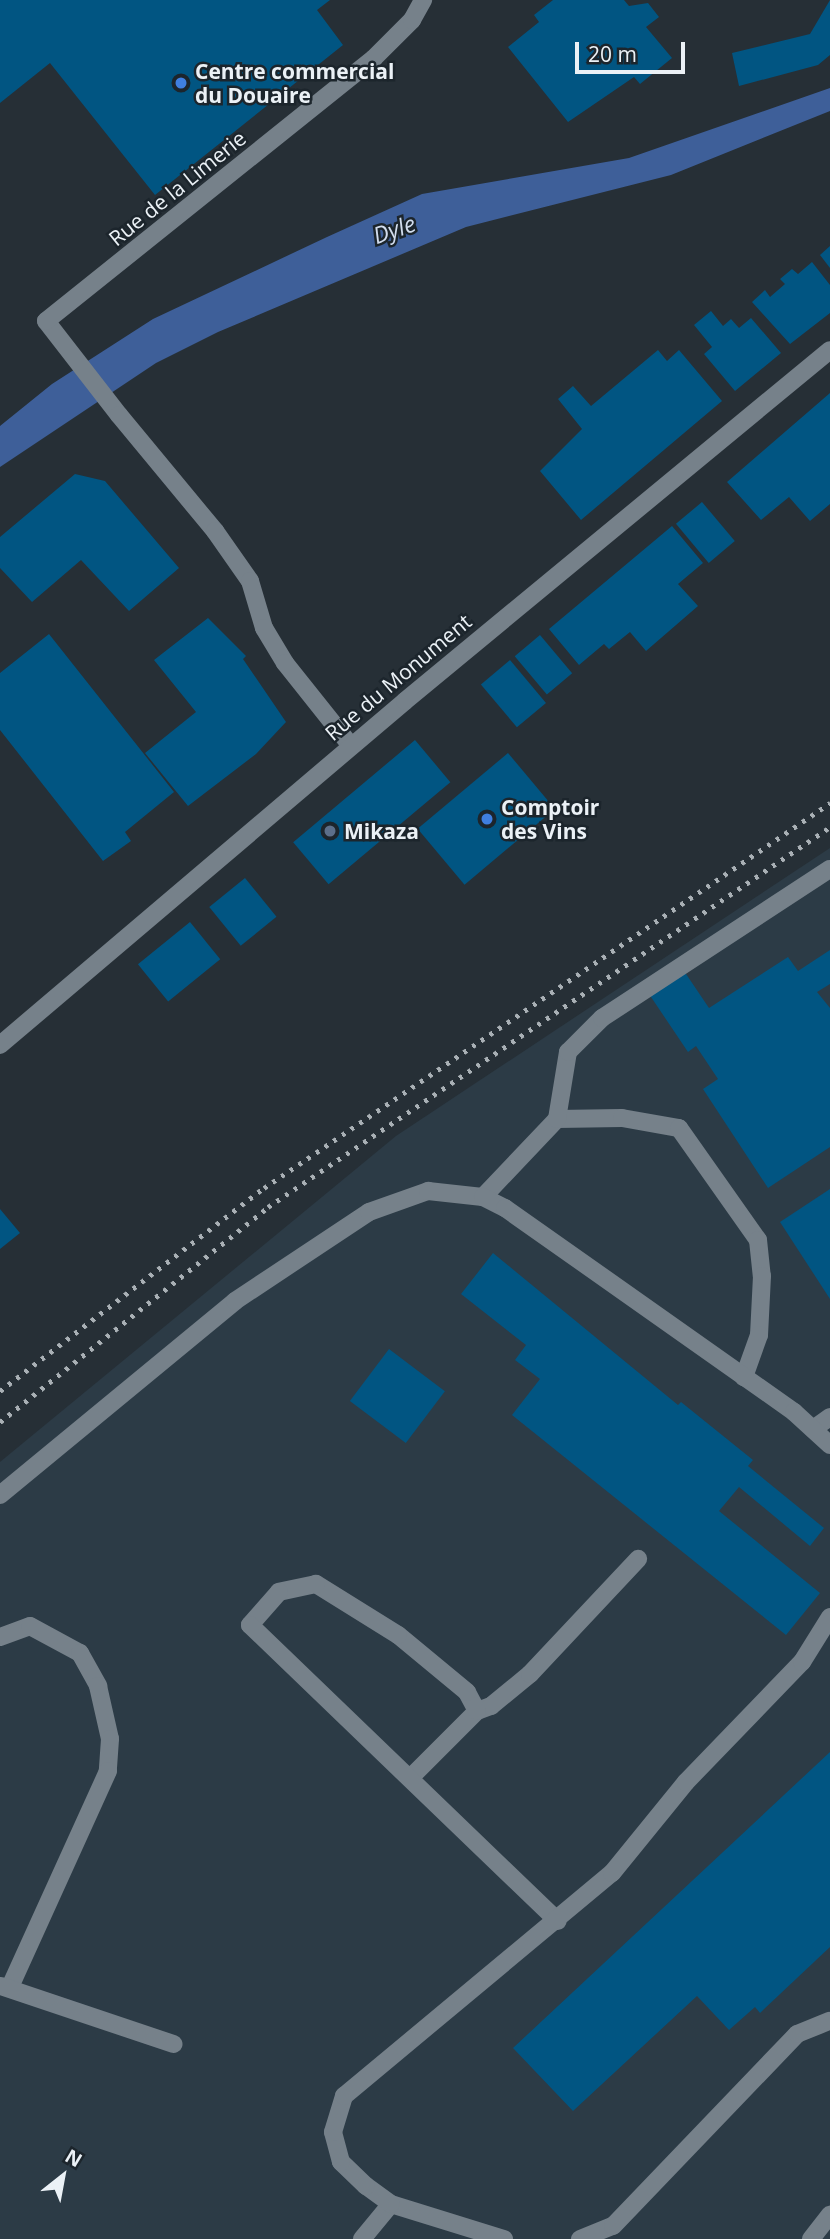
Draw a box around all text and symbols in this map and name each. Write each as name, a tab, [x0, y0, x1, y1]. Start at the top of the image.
scale bar	[578, 28, 688, 72]
text: 20 m	[588, 40, 637, 68]
place label: Centre commercial du Douaire	[195, 58, 394, 108]
marker: Centre commercial du Douaire	[173, 75, 189, 91]
street label: Rue de la Limerie	[103, 125, 251, 251]
water label: Dyle	[369, 209, 419, 249]
street label: Rue du Monument	[320, 608, 476, 746]
place label: Comptoir des Vins	[501, 794, 599, 844]
marker: Comptoir des Vins	[479, 811, 495, 827]
place label: Mikaza	[344, 818, 419, 844]
marker: Mikaza	[322, 823, 338, 839]
north arrow	[28, 2141, 98, 2211]
text: N	[60, 2143, 87, 2173]

